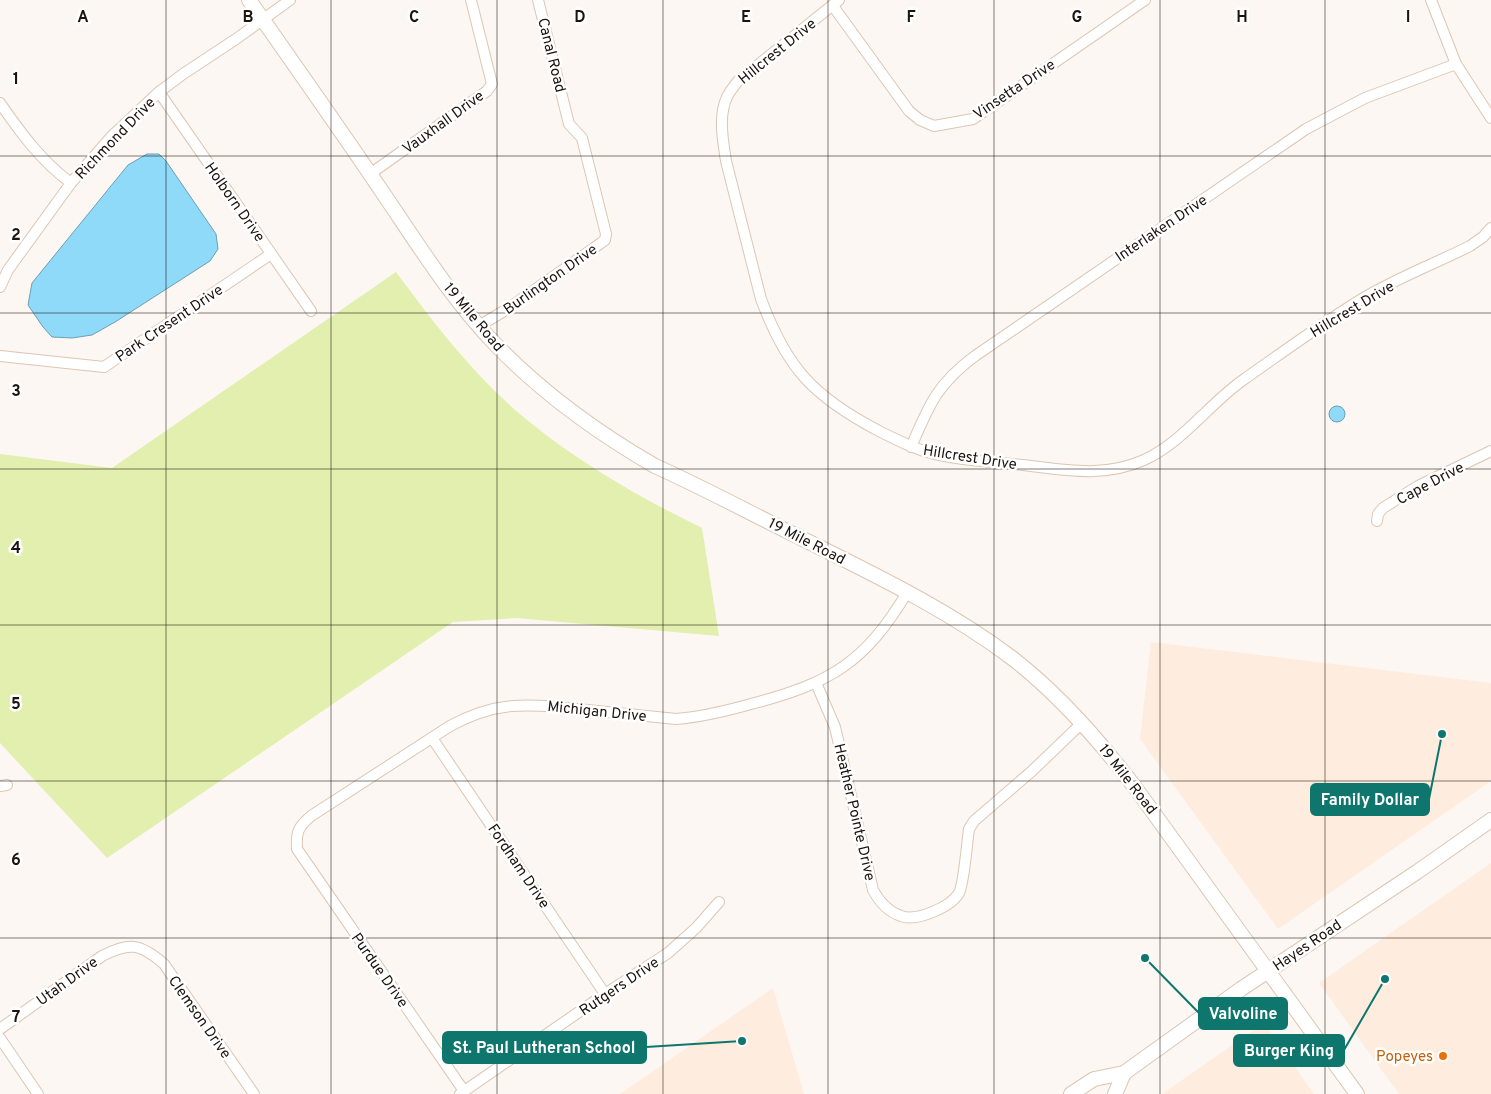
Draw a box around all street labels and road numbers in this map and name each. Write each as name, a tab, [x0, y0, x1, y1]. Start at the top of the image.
street label: Hillcrest Drive	[735, 15, 821, 89]
street label: Canal Road	[532, 16, 569, 95]
street label: Vinsetta Drive	[970, 56, 1059, 125]
street label: Vauxhall Drive	[399, 87, 488, 159]
street label: Richmond Drive	[72, 94, 160, 184]
street label: Holborn Drive	[199, 159, 268, 246]
street label: Interlaken Drive	[1112, 191, 1212, 267]
street label: Burlington Drive	[500, 241, 601, 320]
street label: Hillcrest Drive	[1307, 278, 1398, 343]
street label: 19 Mile Road	[439, 280, 507, 356]
street label: Park Cresent Drive	[112, 281, 227, 367]
street label: Hillcrest Drive	[922, 442, 1018, 475]
street label: Cape Drive	[1394, 459, 1468, 510]
street label: 19 Mile Road	[764, 515, 848, 570]
street label: Michigan Drive	[546, 698, 647, 727]
street label: 19 Mile Road	[1093, 741, 1160, 819]
street label: Heather Pointe Drive	[828, 742, 879, 883]
street label: Fordham Drive	[483, 821, 553, 913]
street label: Hayes Road	[1270, 916, 1346, 976]
street label: Purdue Drive	[346, 930, 412, 1012]
street label: Utah Drive	[33, 954, 102, 1011]
street label: Rutgers Drive	[576, 954, 663, 1021]
street label: Clemson Drive	[163, 973, 234, 1063]

